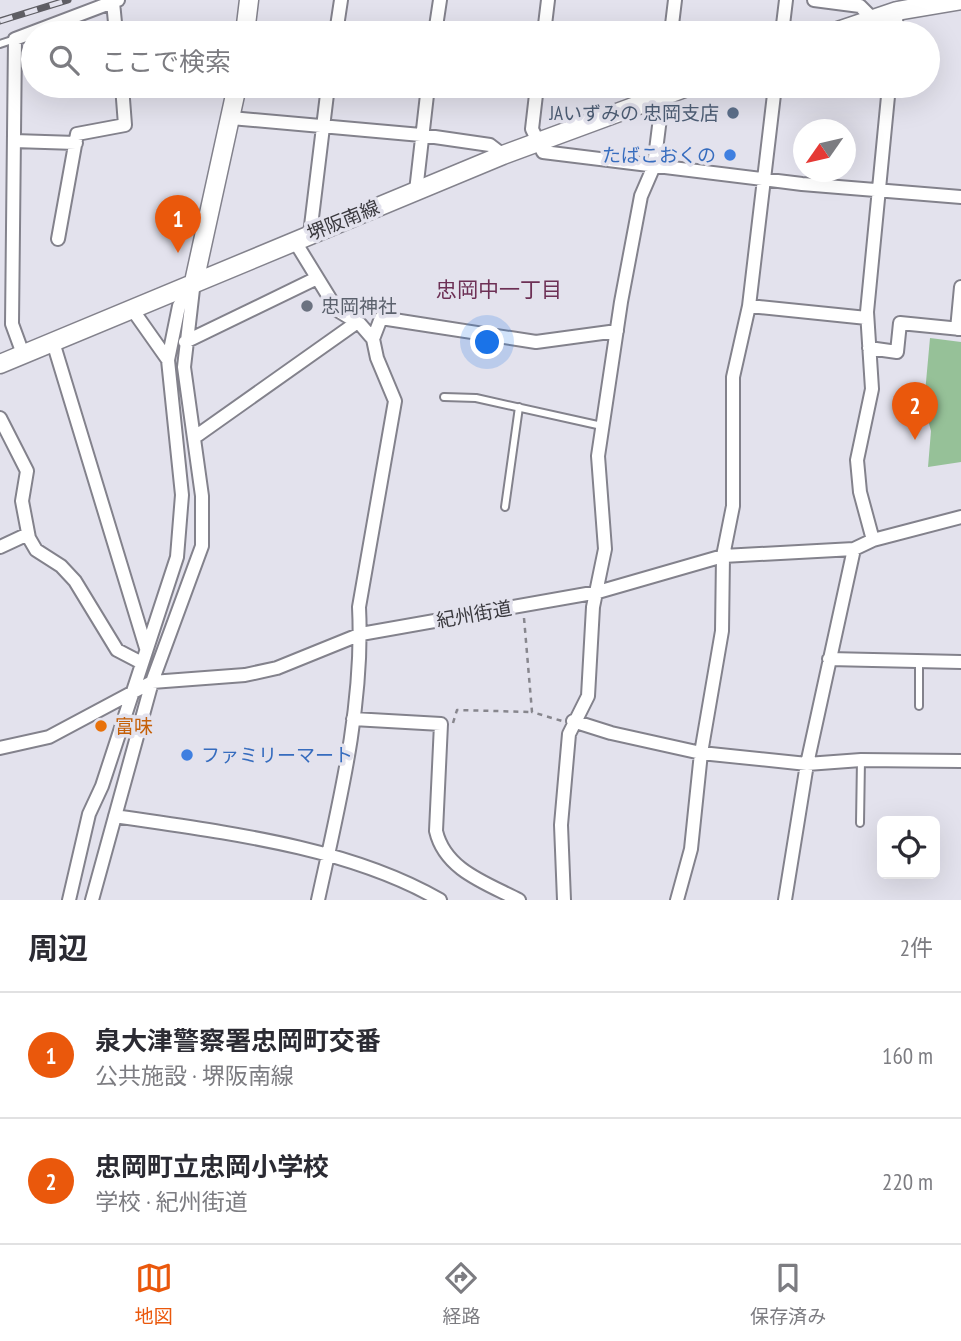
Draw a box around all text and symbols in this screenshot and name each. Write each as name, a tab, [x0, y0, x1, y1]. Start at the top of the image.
search box	[21, 21, 940, 98]
icon: search	[45, 41, 83, 79]
text: ここで検索	[101, 45, 231, 78]
place label: JAいずみの 忠岡支店	[548, 101, 719, 125]
marker: JAいずみの 忠岡支店	[725, 105, 741, 121]
north arrow	[793, 119, 856, 182]
place label: たばこおくの	[602, 143, 716, 167]
marker: たばこおくの	[722, 147, 738, 163]
pin: 1	[155, 195, 201, 253]
street label: 堺阪南線	[303, 195, 383, 245]
district label: 忠岡中一丁目	[436, 276, 562, 303]
place label: 忠岡神社	[321, 294, 397, 318]
marker: 忠岡神社	[299, 298, 315, 314]
your location	[470, 325, 504, 359]
pin: 2	[892, 382, 938, 440]
street label: 紀州街道	[434, 596, 514, 632]
place label: 富味	[115, 714, 153, 738]
marker: 富味	[93, 718, 109, 734]
place label: ファミリーマート	[201, 743, 353, 767]
marker: ファミリーマート	[179, 747, 195, 763]
map controls	[877, 816, 940, 879]
button: locate	[877, 816, 940, 879]
text: 周辺	[28, 928, 88, 967]
text: 2件	[900, 933, 933, 962]
text: 泉大津警察署忠岡町交番	[95, 1024, 381, 1057]
text: 1	[46, 1041, 57, 1070]
text: 160 m	[882, 1041, 933, 1070]
text: 公共施設 · 堺阪南線	[95, 1061, 294, 1090]
text: 忠岡町立忠岡小学校	[95, 1150, 329, 1183]
text: 2	[46, 1167, 57, 1196]
text: 220 m	[882, 1167, 933, 1196]
text: 学校 · 紀州街道	[95, 1187, 248, 1216]
tab: 地図	[135, 1259, 173, 1328]
tab: 経路	[442, 1259, 480, 1328]
tab: 保存済み	[750, 1259, 826, 1328]

